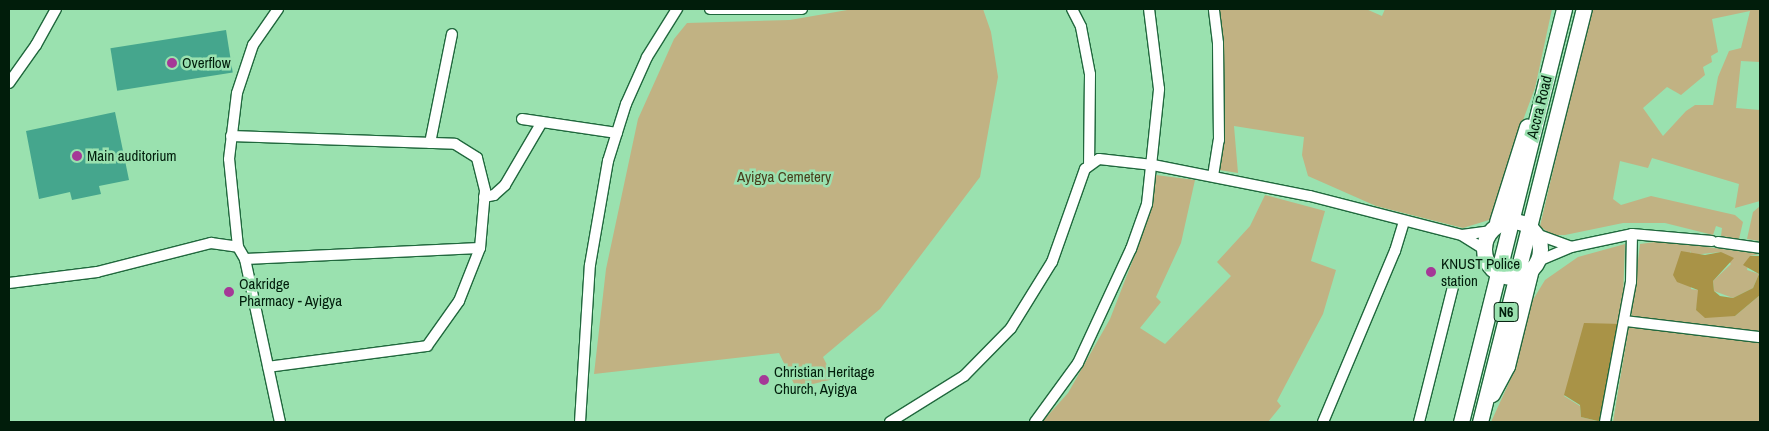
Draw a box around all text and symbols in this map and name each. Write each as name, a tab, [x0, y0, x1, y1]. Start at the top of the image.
place label: Overflow	[182, 54, 231, 72]
marker: Overflow	[166, 57, 178, 69]
street label: Accra Road	[1522, 74, 1556, 140]
place label: Main auditorium	[87, 147, 177, 165]
marker: Main auditorium	[71, 150, 83, 162]
park label: Ayigya Cemetery	[737, 168, 831, 186]
place label: KNUST Police station	[1441, 254, 1520, 289]
marker: KNUST Police station	[1425, 266, 1437, 278]
place label: Oakridge Pharmacy - Ayigya	[239, 274, 343, 309]
marker: Oakridge Pharmacy - Ayigya	[223, 286, 235, 298]
road number: N6	[1494, 300, 1518, 324]
place label: Christian Heritage Church, Ayigya	[774, 362, 874, 397]
marker: Christian Heritage Church, Ayigya	[758, 374, 770, 386]

